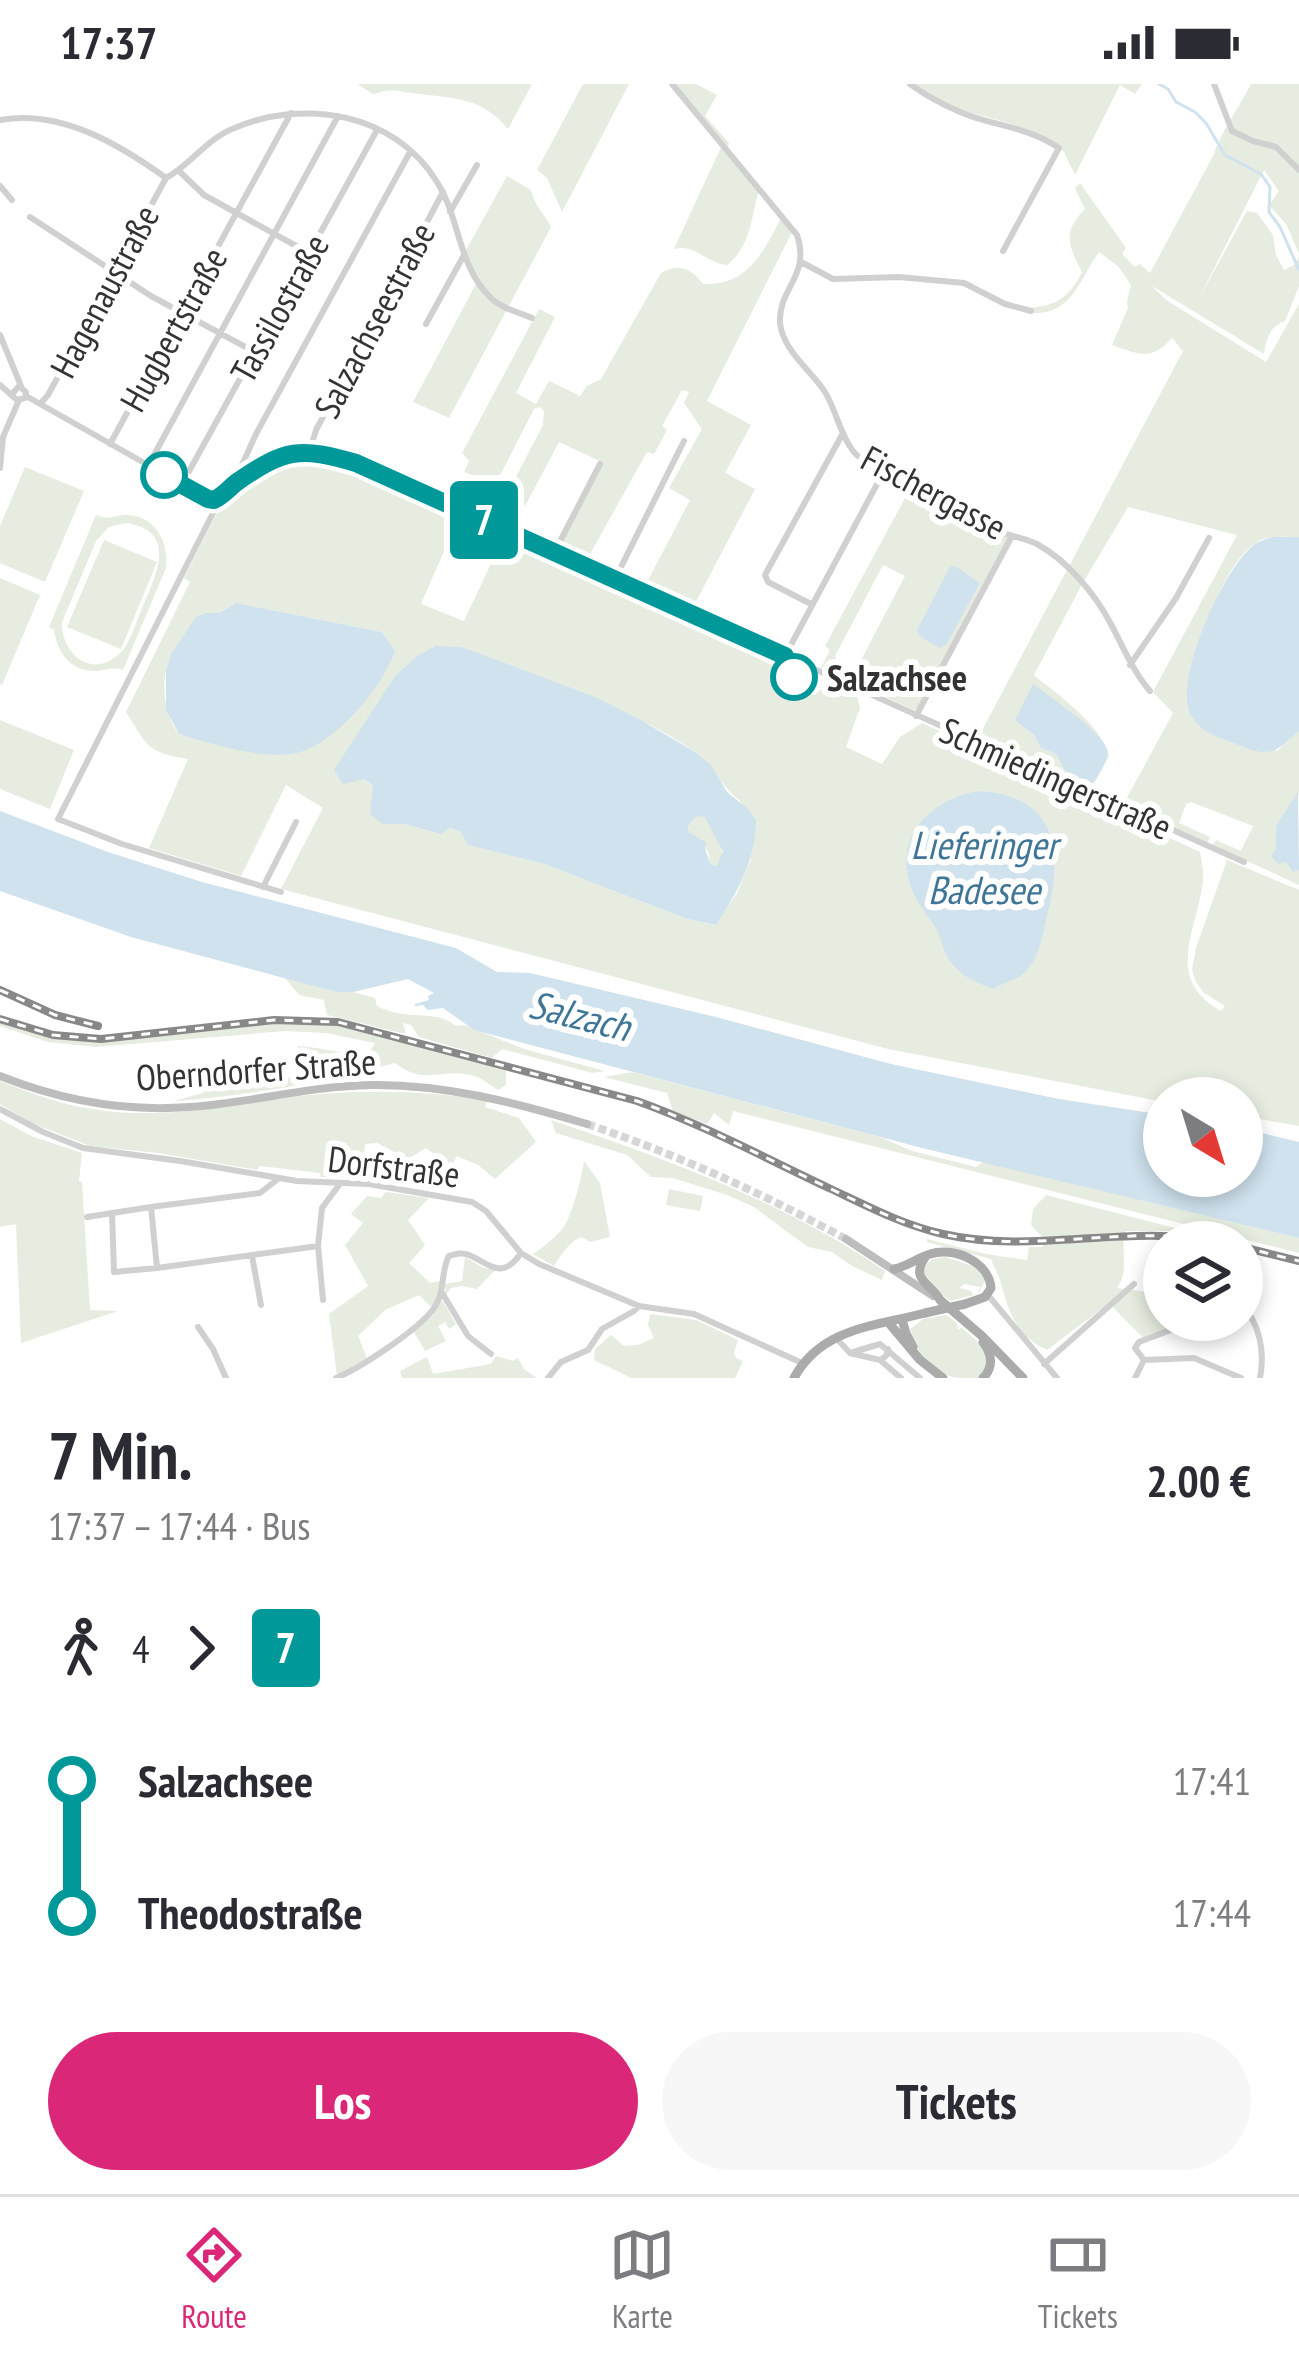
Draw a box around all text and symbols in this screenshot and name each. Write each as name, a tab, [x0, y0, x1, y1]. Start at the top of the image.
text: 17:37	[60, 13, 157, 71]
street label: Hagenaustraße	[39, 197, 169, 385]
street label: Salzachseestraße	[303, 214, 445, 426]
street label: Tassilostraße	[219, 226, 339, 390]
street label: Hugbertstraße	[109, 239, 237, 419]
street label: Fischergasse	[853, 434, 1015, 550]
unlabelled marker	[142, 453, 186, 497]
line badge: 7	[445, 481, 523, 559]
text: 7	[474, 492, 494, 547]
place label: Salzachsee	[827, 654, 967, 701]
marker: Salzachsee	[772, 655, 816, 699]
street label: Schmiedingerstraße	[933, 706, 1179, 850]
water label: Lieferinger Badesee	[911, 819, 1063, 915]
water label: Salzach	[524, 978, 637, 1053]
street label: Oberndorfer Straße	[135, 1037, 377, 1101]
north arrow	[1143, 1077, 1263, 1197]
map controls	[1143, 1077, 1263, 1341]
street label: Dorfstraße	[325, 1135, 463, 1197]
button: layers	[1143, 1221, 1263, 1341]
text: 7 Min.	[48, 1412, 192, 1497]
text: 2.00 €	[1146, 1451, 1251, 1509]
text: 17:37 – 17:44 · Bus	[48, 1500, 310, 1551]
icon: walk	[48, 1615, 114, 1681]
icon: forward	[168, 1615, 234, 1681]
text: 7	[276, 1620, 296, 1675]
text: 4	[132, 1623, 150, 1674]
text: Salzachsee	[138, 1751, 313, 1809]
text: 17:41	[1173, 1755, 1251, 1806]
text: Theodostraße	[138, 1883, 363, 1941]
text: 17:44	[1173, 1887, 1251, 1938]
button: Los	[48, 2032, 638, 2170]
button: Tickets	[662, 2032, 1251, 2170]
tab: Route	[181, 2222, 247, 2337]
tab: Karte	[609, 2222, 675, 2337]
tab: Tickets	[1038, 2222, 1118, 2337]

